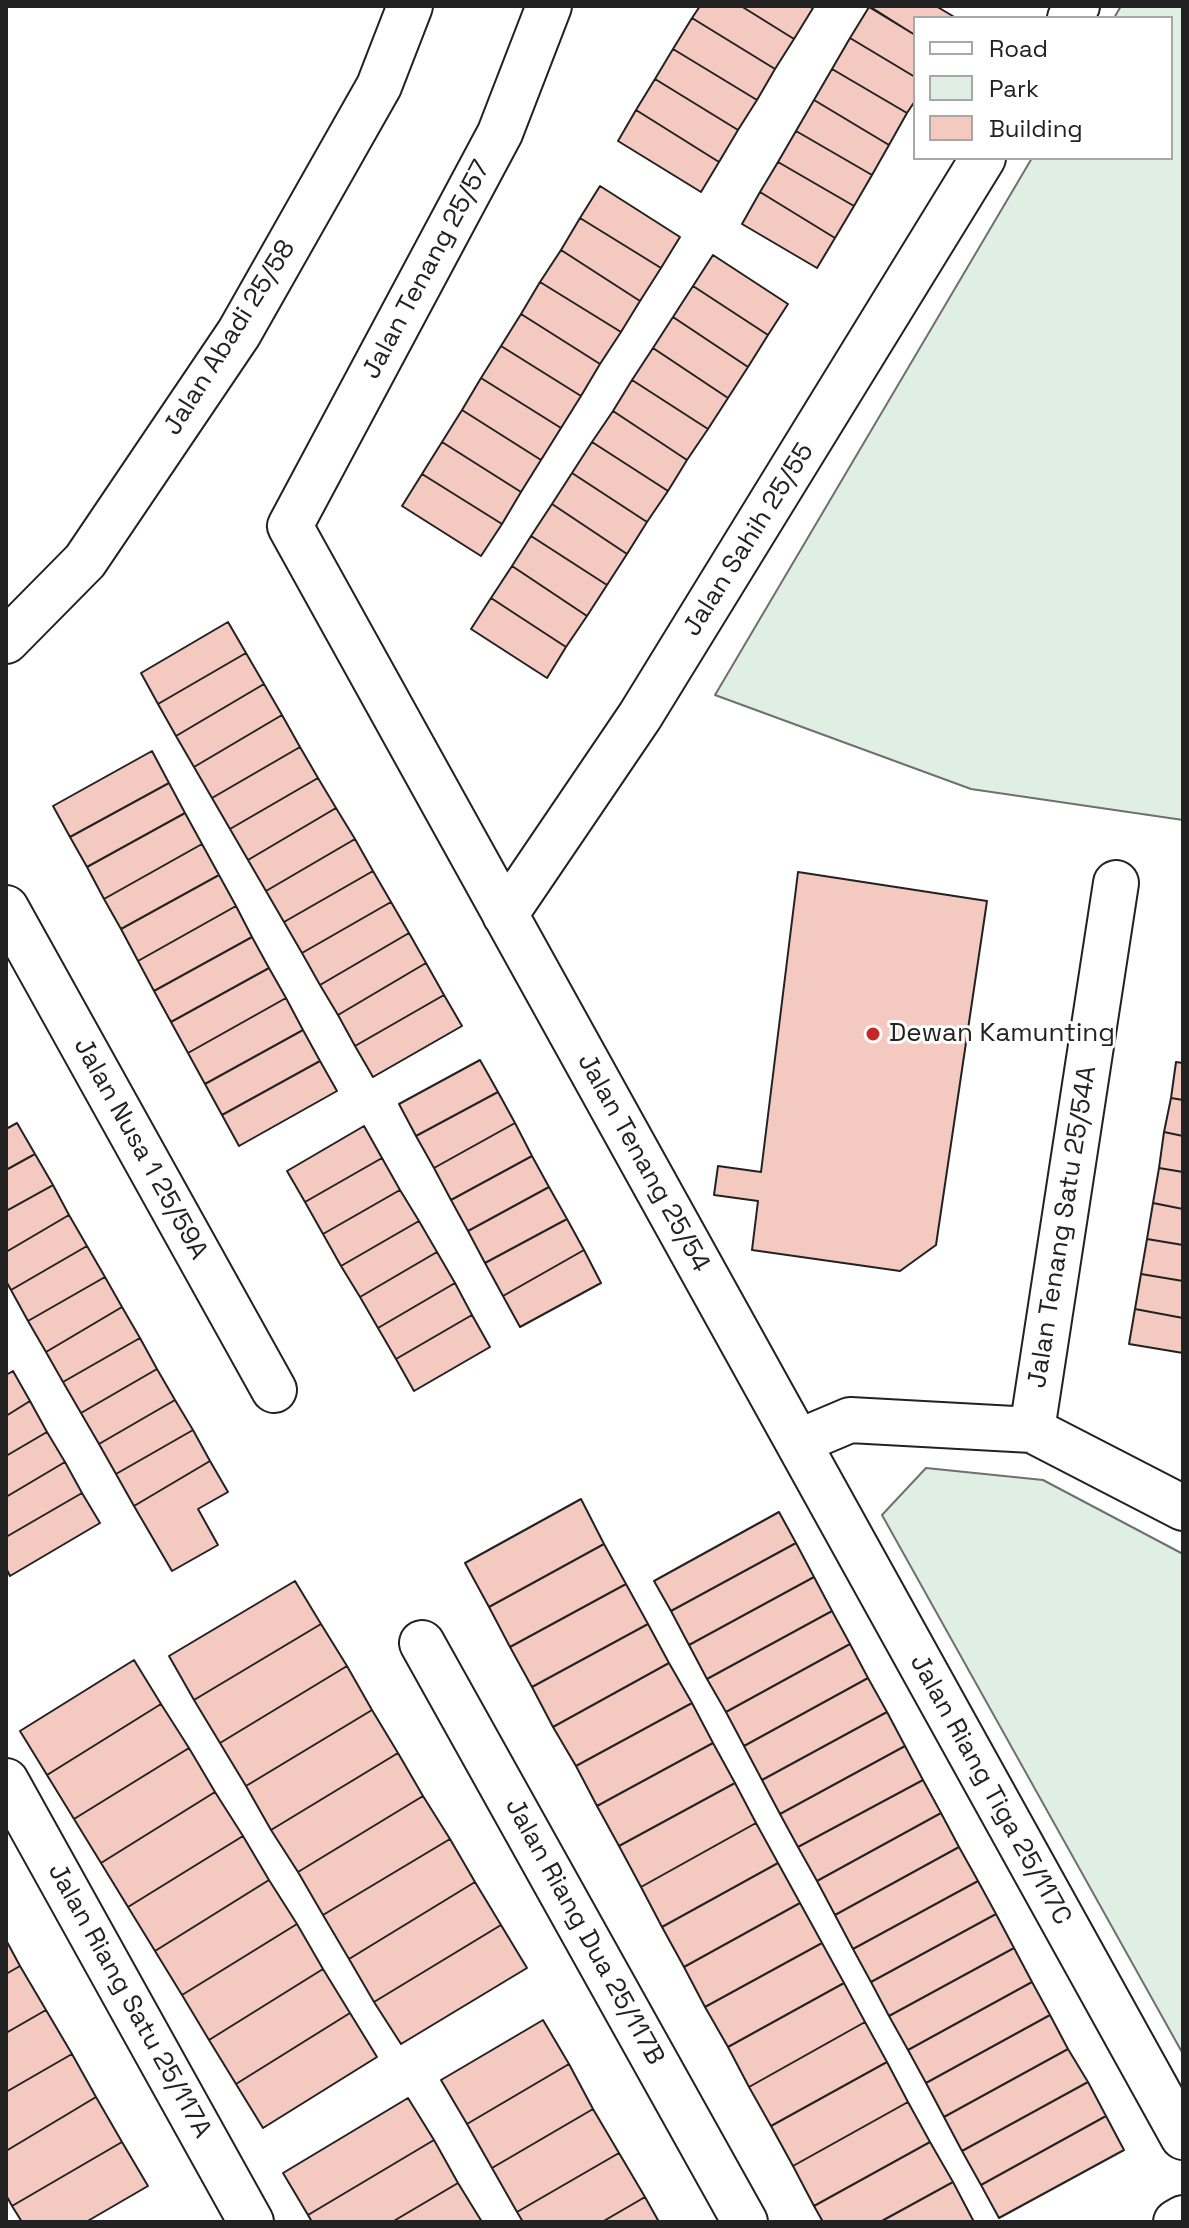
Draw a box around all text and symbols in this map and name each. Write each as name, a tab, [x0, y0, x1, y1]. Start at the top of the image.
legend	[913, 16, 1173, 160]
text: Road	[989, 33, 1048, 64]
text: Park	[989, 73, 1039, 104]
text: Building	[989, 113, 1083, 144]
street label: Jalan Tenang 25/57	[356, 156, 498, 384]
street label: Jalan Abadi 25/58	[157, 235, 303, 441]
street label: Jalan Sahih 25/55	[677, 438, 821, 642]
place label: Dewan Kamunting	[889, 1018, 1115, 1050]
marker: Dewan Kamunting	[864, 1025, 882, 1043]
street label: Jalan Nusa 1 25/59A	[66, 1033, 214, 1265]
street label: Jalan Tenang 25/54	[570, 1048, 716, 1278]
street label: Jalan Tenang Satu 25/54A	[1022, 1064, 1104, 1390]
street label: Jalan Riang Tiga 25/117C	[903, 1649, 1077, 1931]
street label: Jalan Riang Dua 25/117B	[498, 1793, 670, 2071]
street label: Jalan Riang Satu 25/117A	[40, 1858, 218, 2144]

